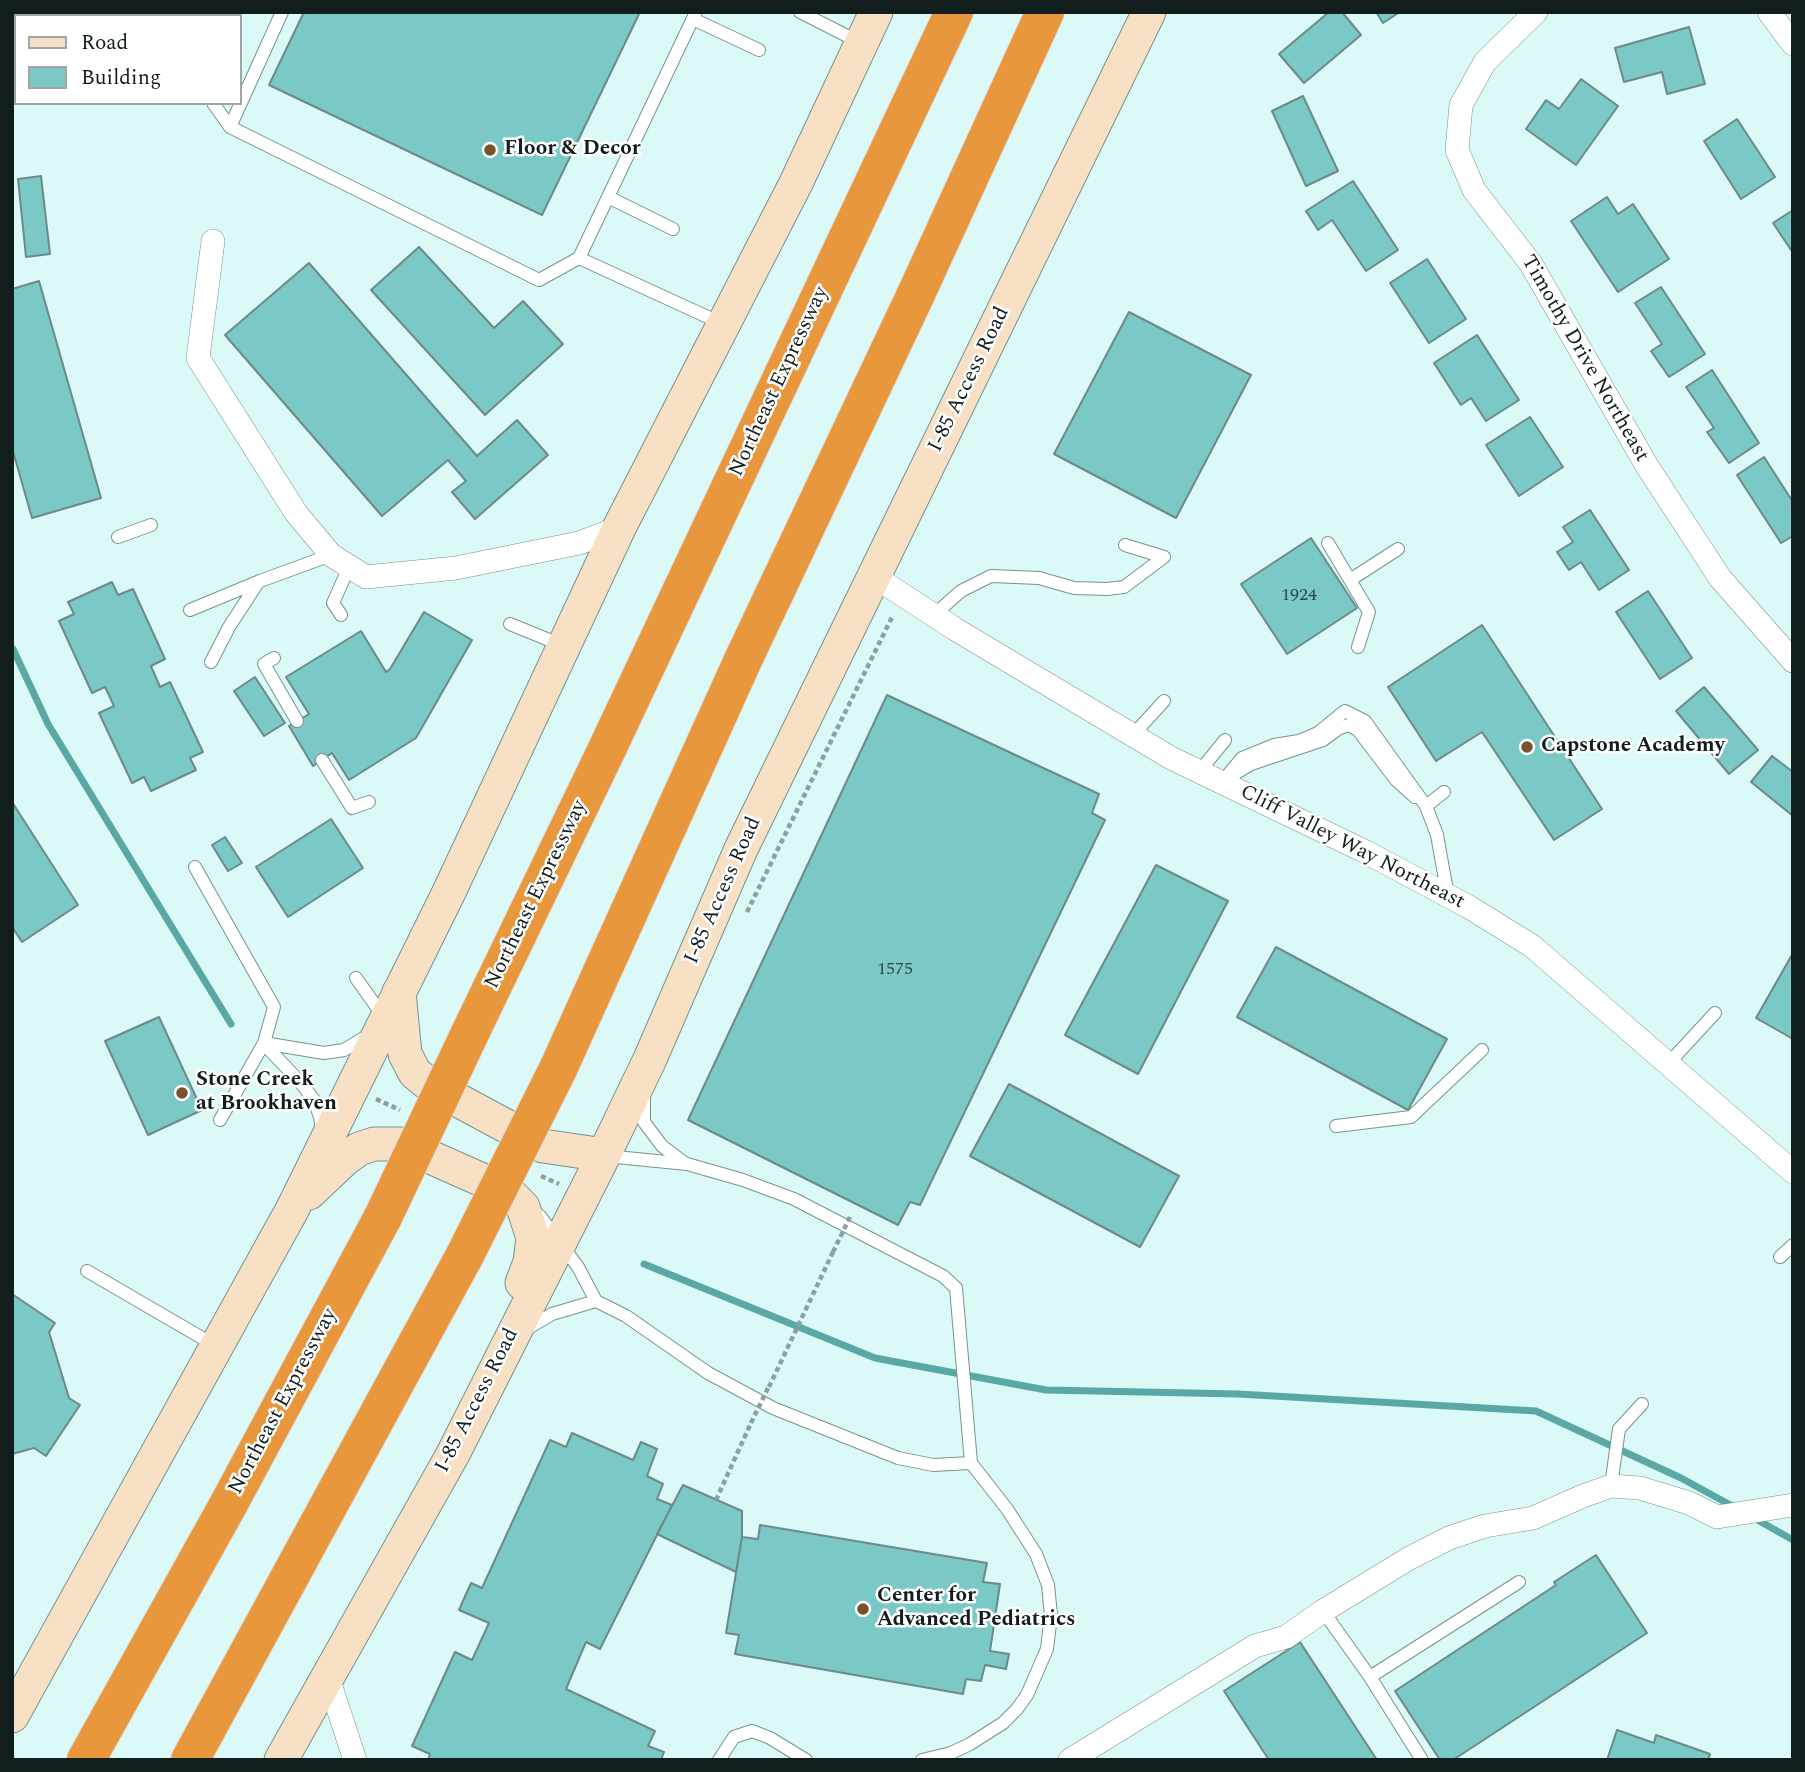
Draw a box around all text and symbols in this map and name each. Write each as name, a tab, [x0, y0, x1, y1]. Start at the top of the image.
legend	[14, 14, 242, 105]
text: Road	[81, 27, 128, 59]
text: Building	[81, 62, 161, 94]
place label: Floor & Decor	[504, 137, 641, 163]
marker: Floor & Decor	[482, 142, 498, 158]
street label: Timothy Drive Northeast	[1514, 251, 1654, 467]
street label: Northeast Expressway	[725, 283, 835, 481]
street label: I-85 Access Road	[924, 303, 1016, 457]
house number: 1924	[1281, 585, 1317, 607]
place label: Capstone Academy	[1541, 734, 1725, 760]
marker: Capstone Academy	[1519, 739, 1535, 755]
street label: Cliff Valley Way Northeast	[1235, 780, 1469, 916]
street label: Northeast Expressway	[480, 797, 594, 993]
street label: I-85 Access Road	[680, 814, 768, 968]
house number: 1575	[877, 959, 913, 981]
place label: Stone Creek at Brookhaven	[196, 1068, 337, 1118]
marker: Stone Creek at Brookhaven	[174, 1085, 190, 1101]
street label: Northeast Expressway	[224, 1305, 344, 1499]
street label: I-85 Access Road	[431, 1325, 525, 1477]
place label: Center for Advanced Pediatrics	[877, 1584, 1075, 1634]
marker: Center for Advanced Pediatrics	[855, 1601, 871, 1617]

